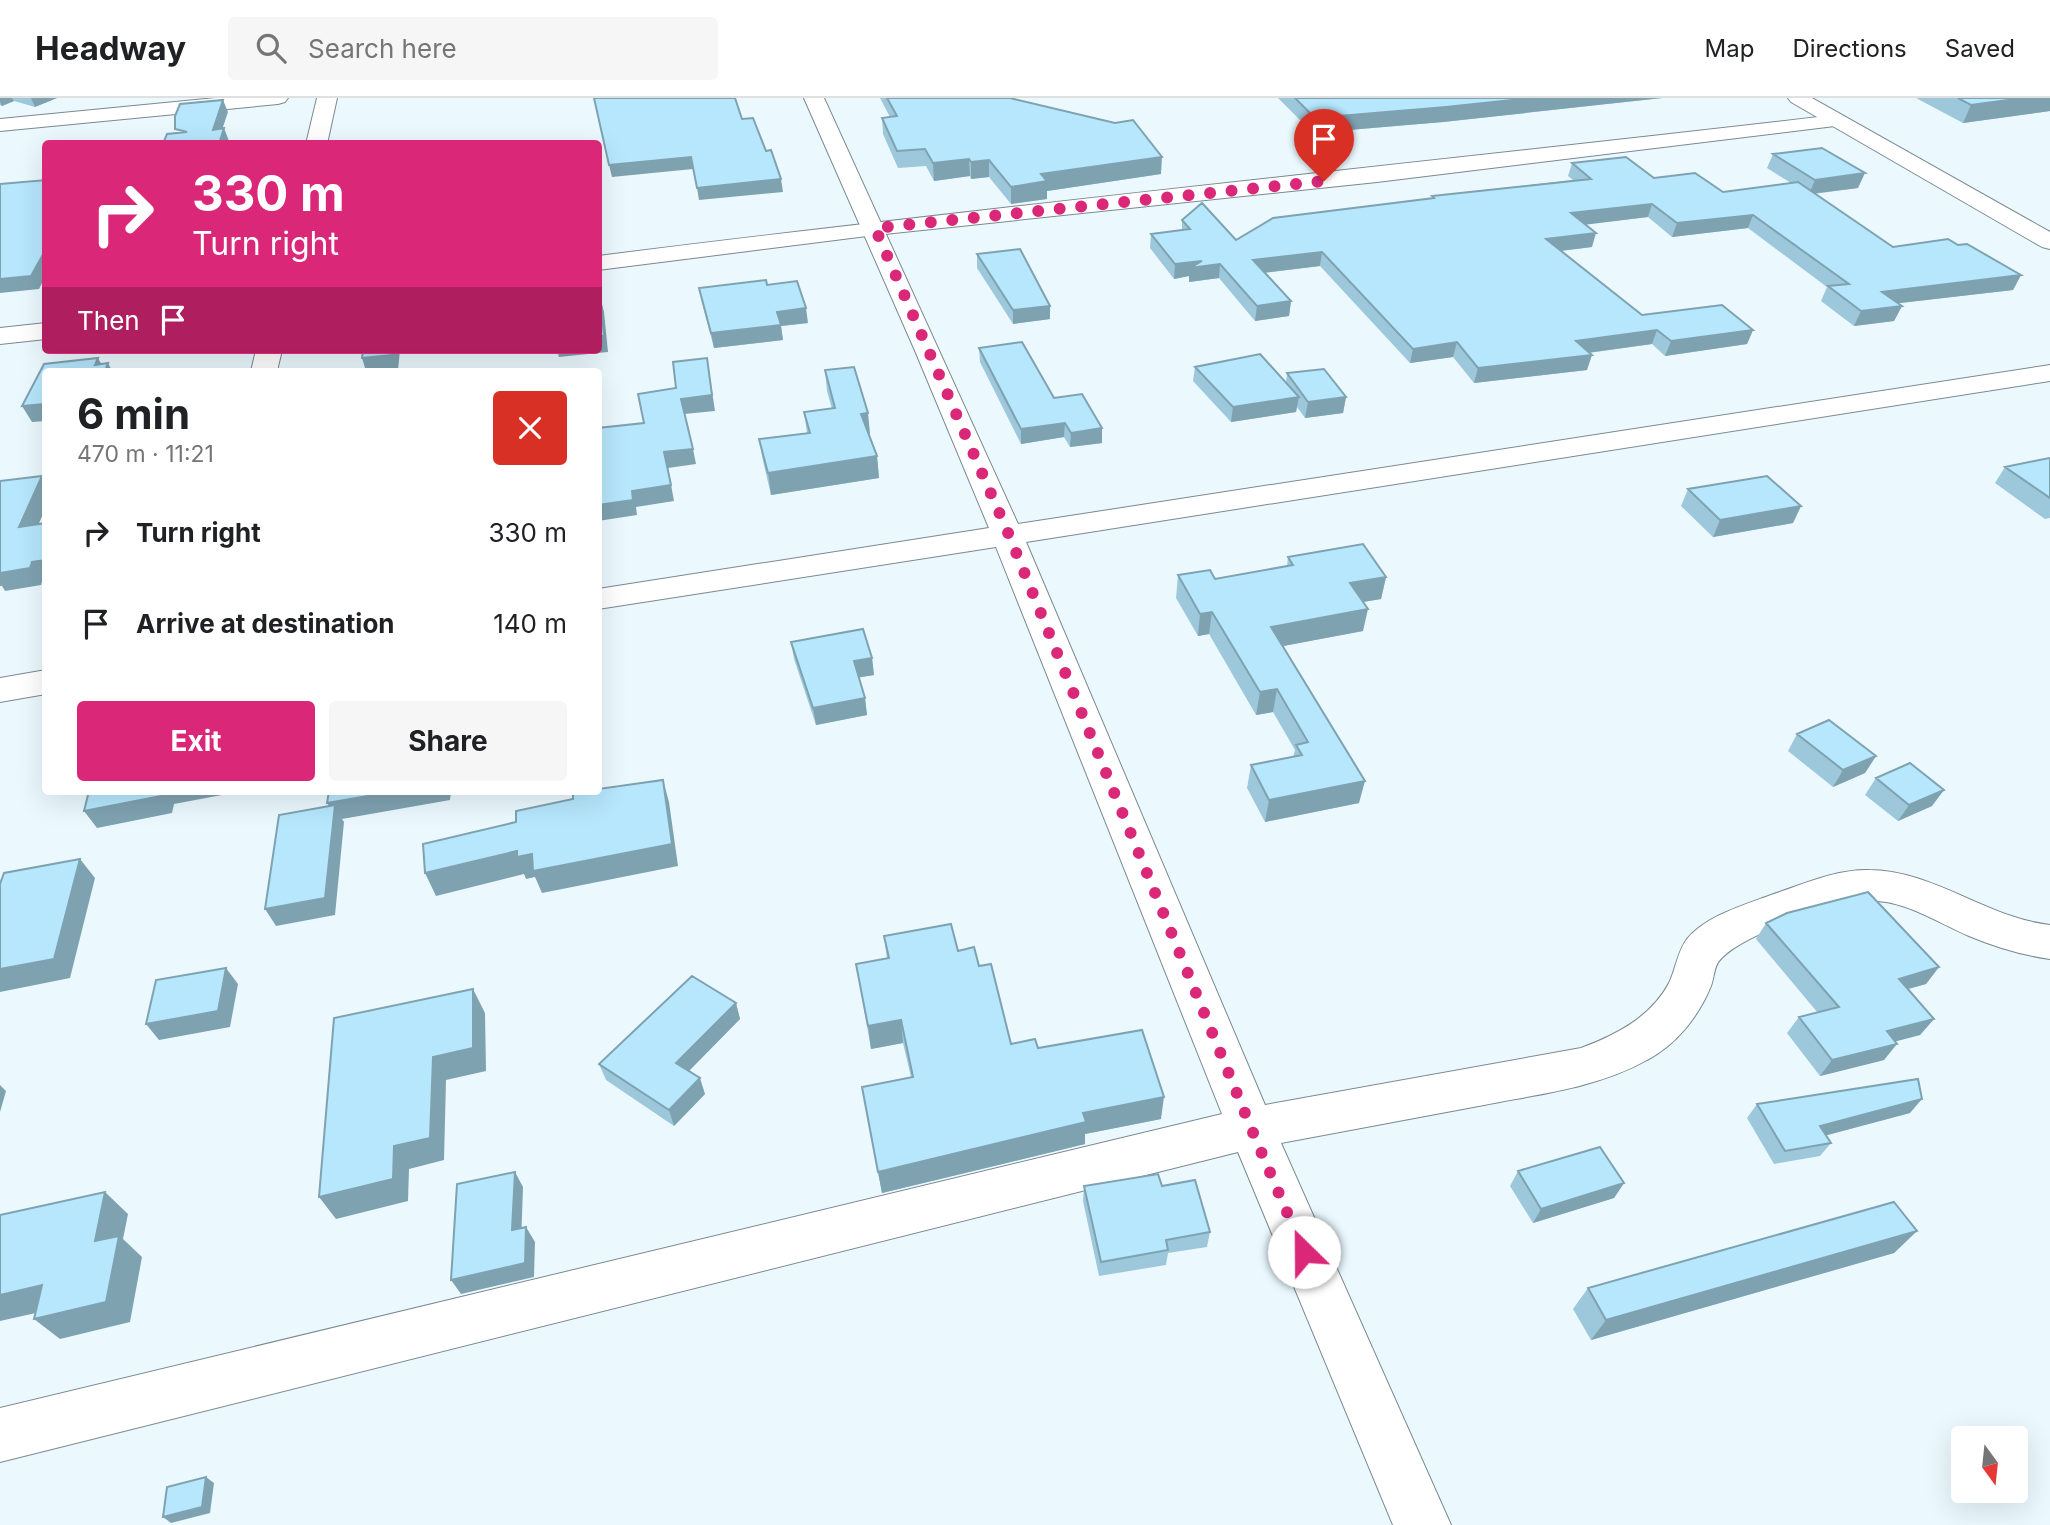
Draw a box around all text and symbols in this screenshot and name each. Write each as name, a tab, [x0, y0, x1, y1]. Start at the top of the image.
search box	[228, 17, 718, 80]
text: Headway	[35, 28, 186, 68]
icon: search	[252, 29, 290, 67]
text: Search here	[308, 33, 457, 64]
text: Map	[1705, 34, 1754, 63]
text: Directions	[1792, 34, 1907, 63]
text: Saved	[1945, 34, 2015, 63]
pin	[1294, 109, 1354, 181]
icon: arrive	[1305, 120, 1343, 158]
text: 330 m	[192, 164, 345, 223]
icon: right	[77, 168, 168, 259]
text: Turn right	[192, 224, 339, 263]
icon: arrive	[154, 301, 192, 339]
text: Then	[77, 305, 140, 336]
text: 6 min	[77, 388, 190, 439]
button: close	[493, 391, 567, 465]
text: 470 m · 11:21	[77, 440, 214, 468]
icon: right	[77, 514, 115, 552]
text: Turn right	[136, 517, 261, 548]
text: 330 m	[488, 517, 567, 548]
icon: arrive	[77, 605, 115, 643]
text: Arrive at destination	[136, 608, 395, 639]
text: 140 m	[493, 608, 567, 639]
button: Exit	[77, 701, 315, 781]
button: Share	[329, 701, 567, 781]
position arrow	[1267, 1215, 1341, 1289]
north arrow	[1951, 1426, 2028, 1503]
map controls	[1951, 1426, 2028, 1503]

